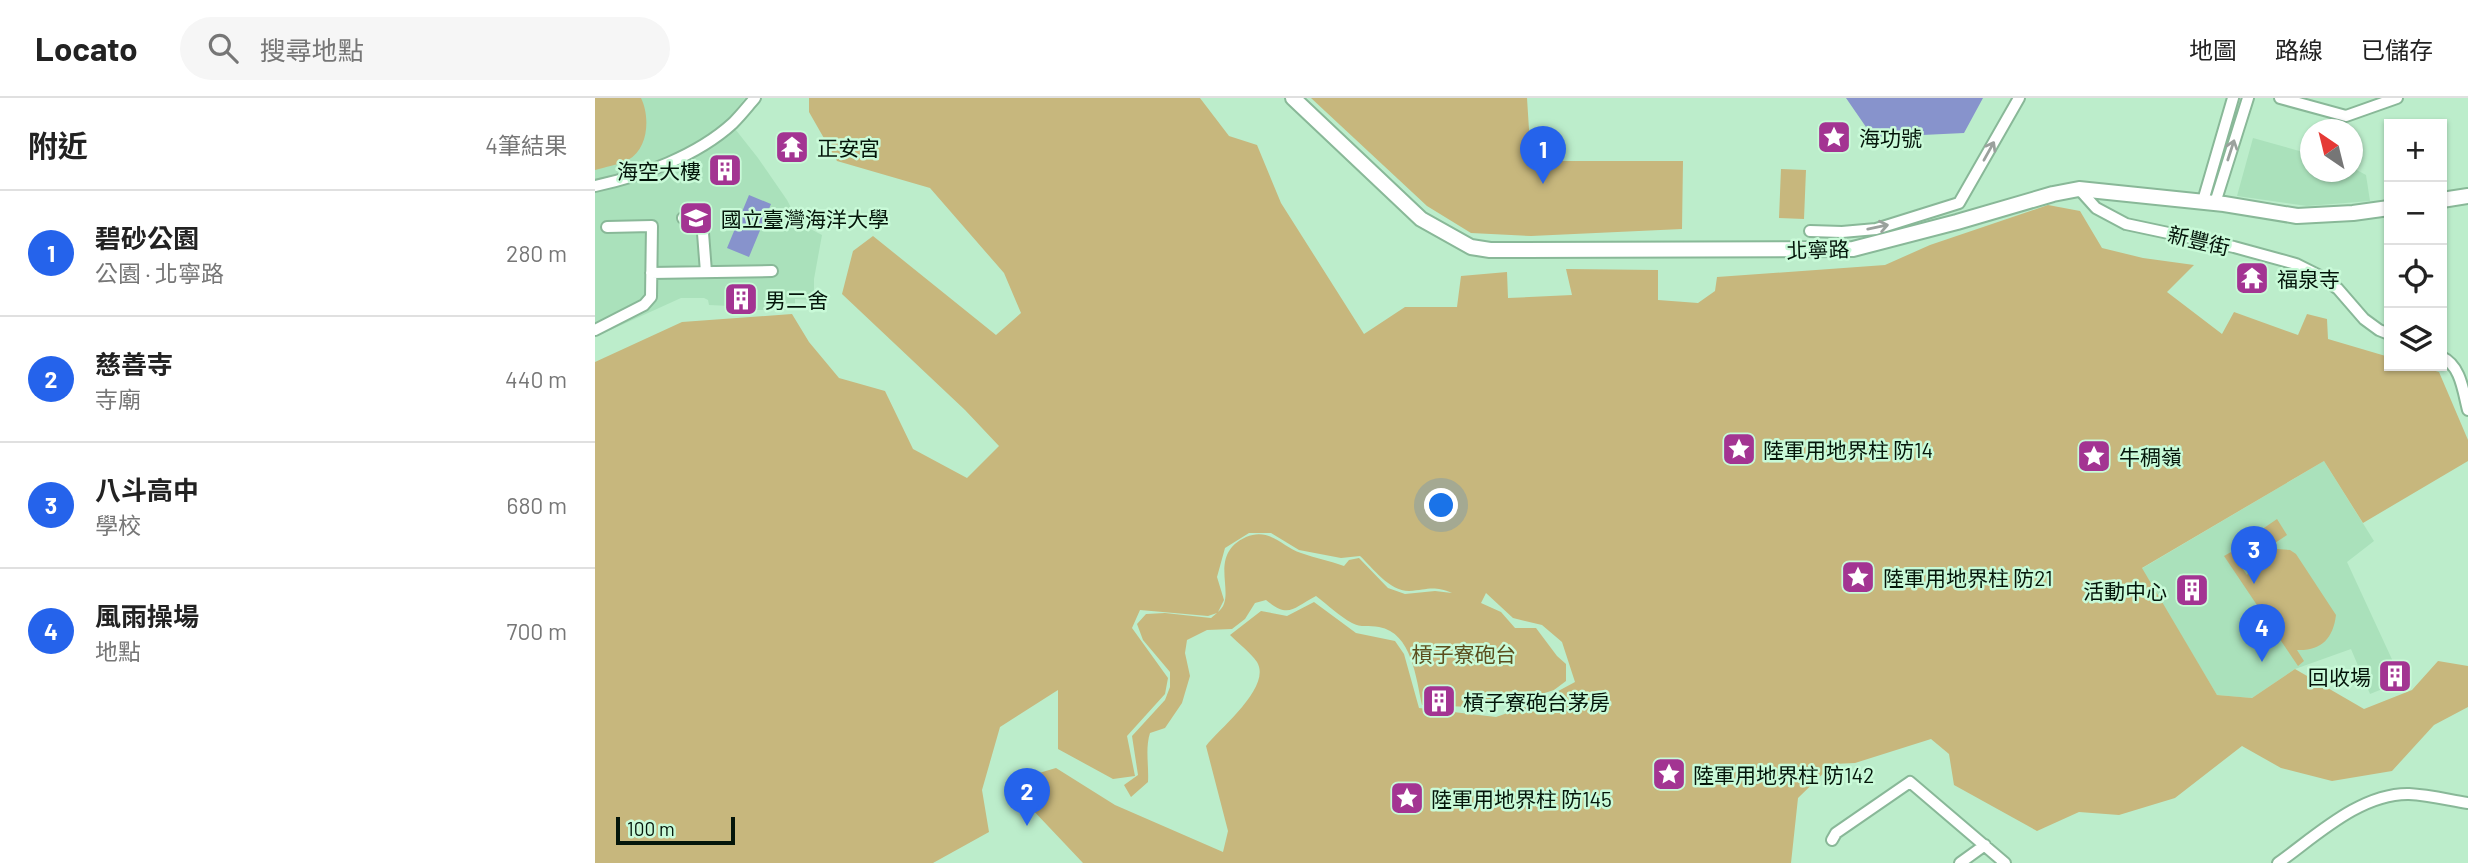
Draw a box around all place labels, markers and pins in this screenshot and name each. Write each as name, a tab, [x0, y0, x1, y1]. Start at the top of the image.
place icon: 海功號	[1815, 118, 1853, 156]
place label: 海功號	[1859, 125, 1922, 150]
pin: 1	[1520, 126, 1566, 184]
temple icon: 正安宮	[773, 128, 811, 166]
place label: 正安宮	[817, 135, 880, 160]
building icon: 海空大樓	[706, 151, 744, 189]
place label: 海空大樓	[617, 158, 701, 183]
school or university icon: 國立臺灣海洋大學	[677, 199, 715, 237]
place label: 國立臺灣海洋大學	[721, 206, 889, 231]
temple icon: 福泉寺	[2233, 259, 2271, 297]
place label: 福泉寺	[2277, 266, 2340, 291]
building icon: 男二舍	[722, 280, 760, 318]
place label: 男二舍	[765, 287, 828, 312]
place icon: 陸軍用地界柱 防14	[1720, 430, 1758, 468]
place label: 陸軍用地界柱 防14	[1763, 437, 1933, 462]
place icon: 牛稠嶺	[2075, 437, 2113, 475]
place label: 牛稠嶺	[2119, 444, 2182, 469]
pin: 3	[2231, 526, 2277, 584]
place icon: 陸軍用地界柱 防21	[1839, 558, 1877, 596]
place label: 陸軍用地界柱 防21	[1883, 565, 2053, 590]
building icon: 活動中心	[2173, 571, 2211, 609]
place label: 活動中心	[2083, 578, 2167, 603]
pin: 4	[2239, 604, 2285, 662]
building icon: 回收場	[2376, 657, 2414, 695]
place label: 回收場	[2308, 664, 2371, 689]
building icon: 槓子寮砲台茅房	[1420, 682, 1458, 720]
place label: 槓子寮砲台茅房	[1463, 689, 1610, 714]
place icon: 陸軍用地界柱 防142	[1650, 755, 1688, 793]
place label: 陸軍用地界柱 防142	[1693, 762, 1874, 787]
pin: 2	[1004, 768, 1050, 826]
place icon: 陸軍用地界柱 防145	[1388, 779, 1426, 817]
place label: 陸軍用地界柱 防145	[1431, 786, 1612, 811]

